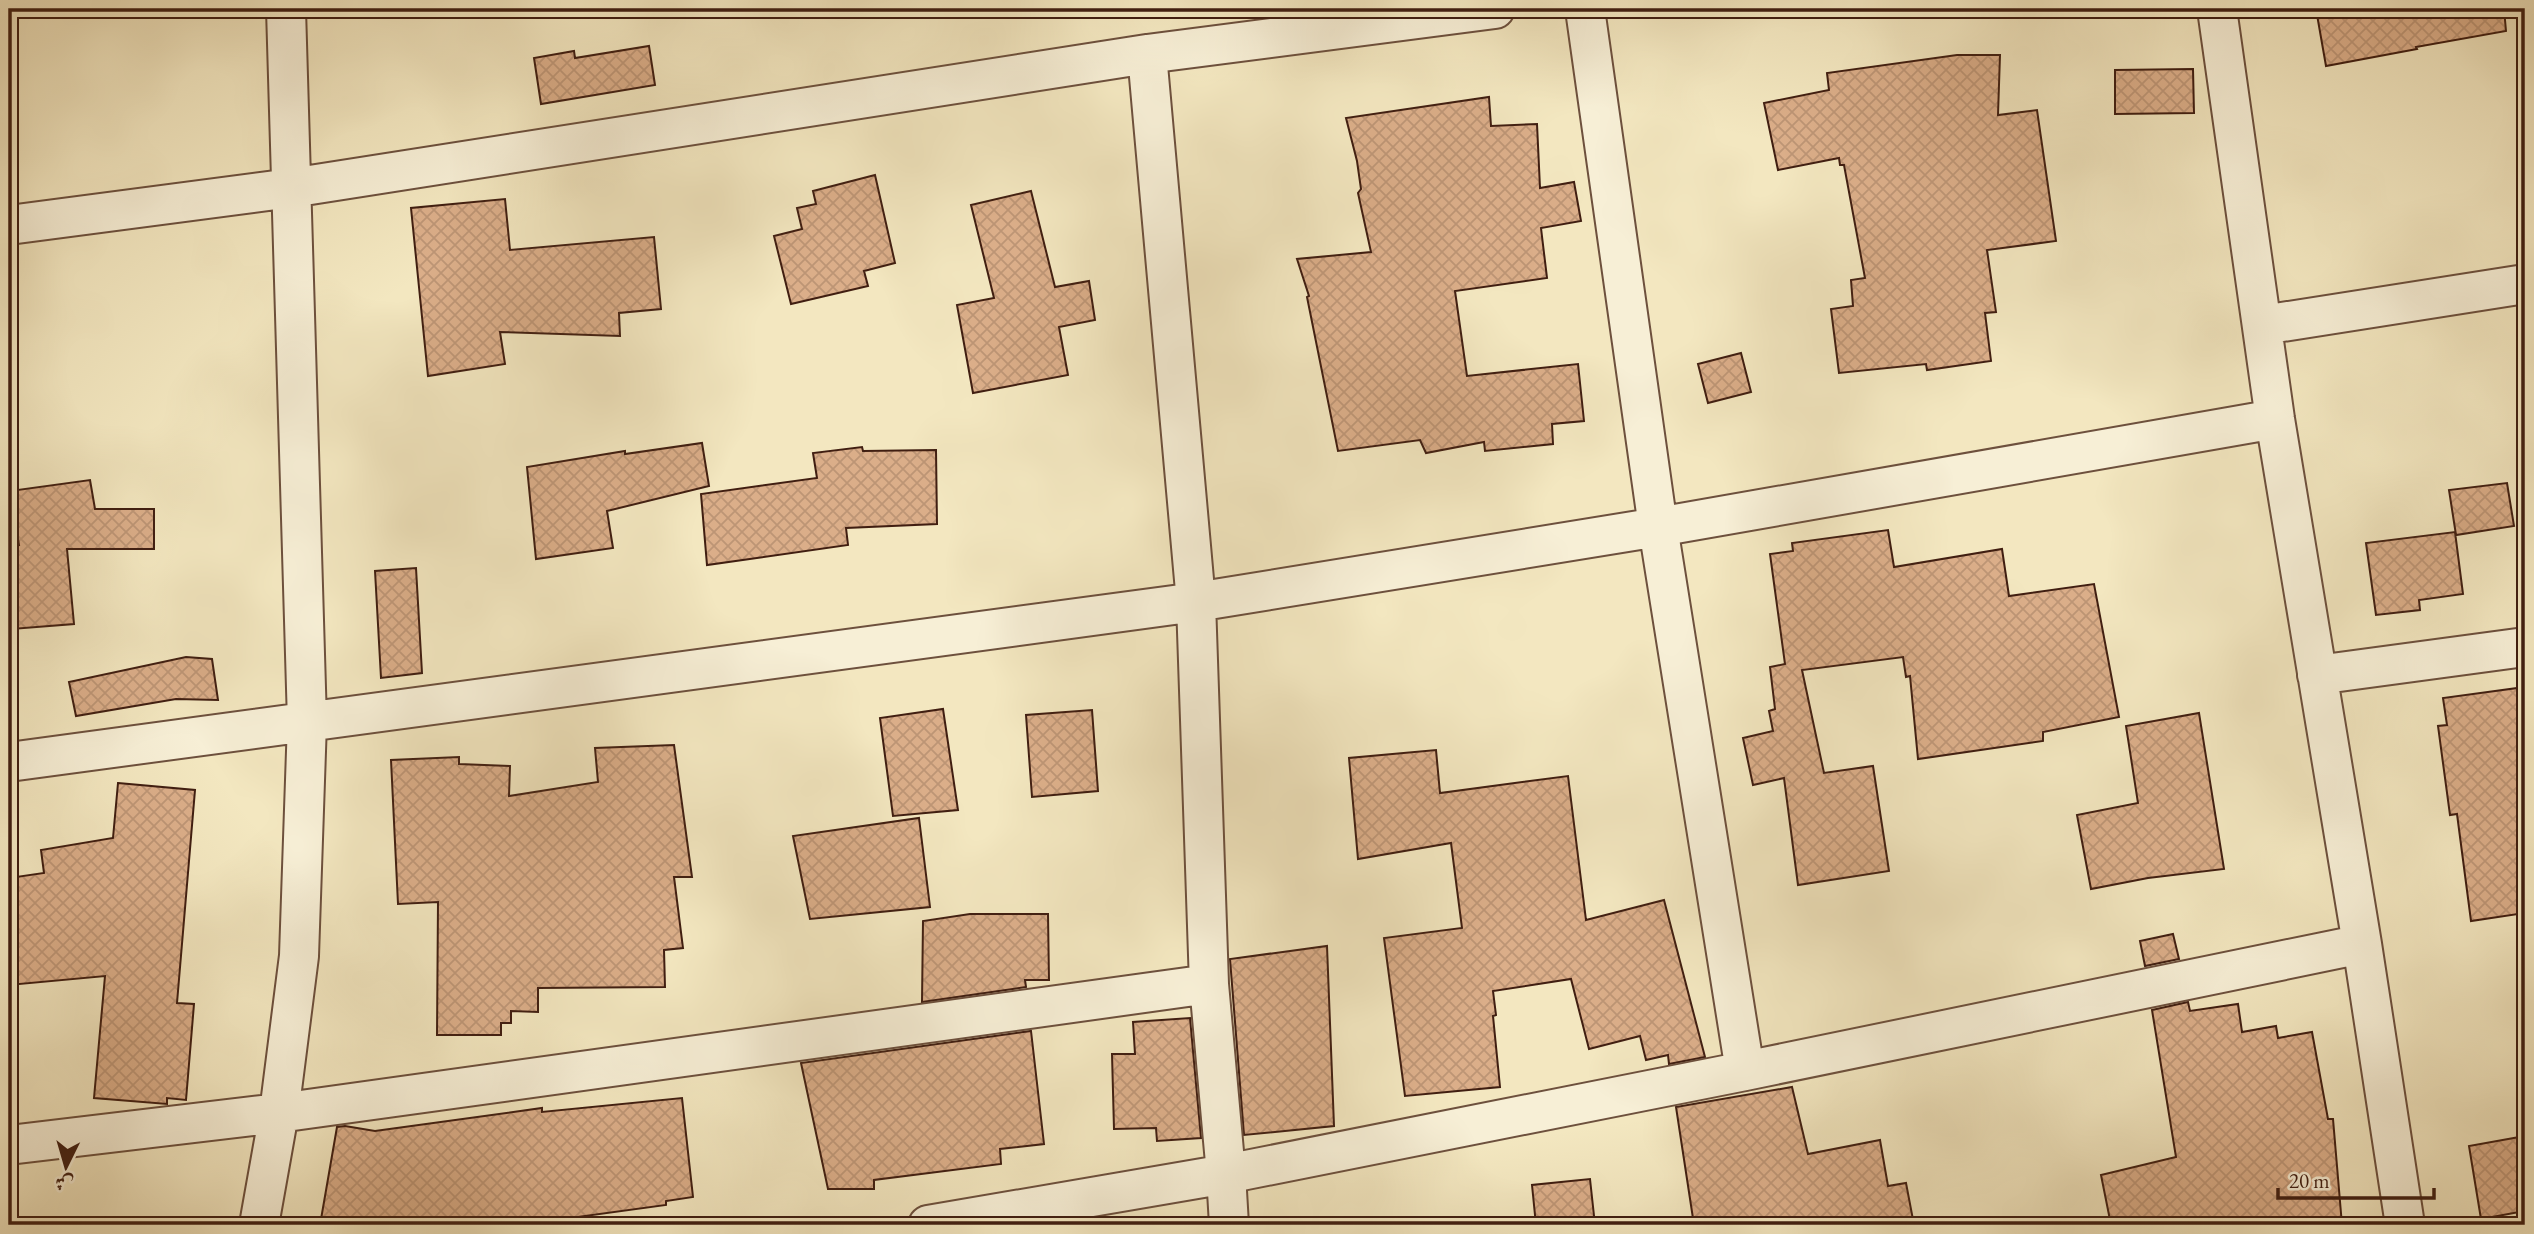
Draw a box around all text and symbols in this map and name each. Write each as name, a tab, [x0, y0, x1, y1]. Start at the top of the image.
north arrow	[32, 1132, 102, 1202]
scale bar	[2278, 1157, 2434, 1201]
text: 20 m	[2289, 1167, 2330, 1194]
text: ش	[54, 1170, 75, 1197]

